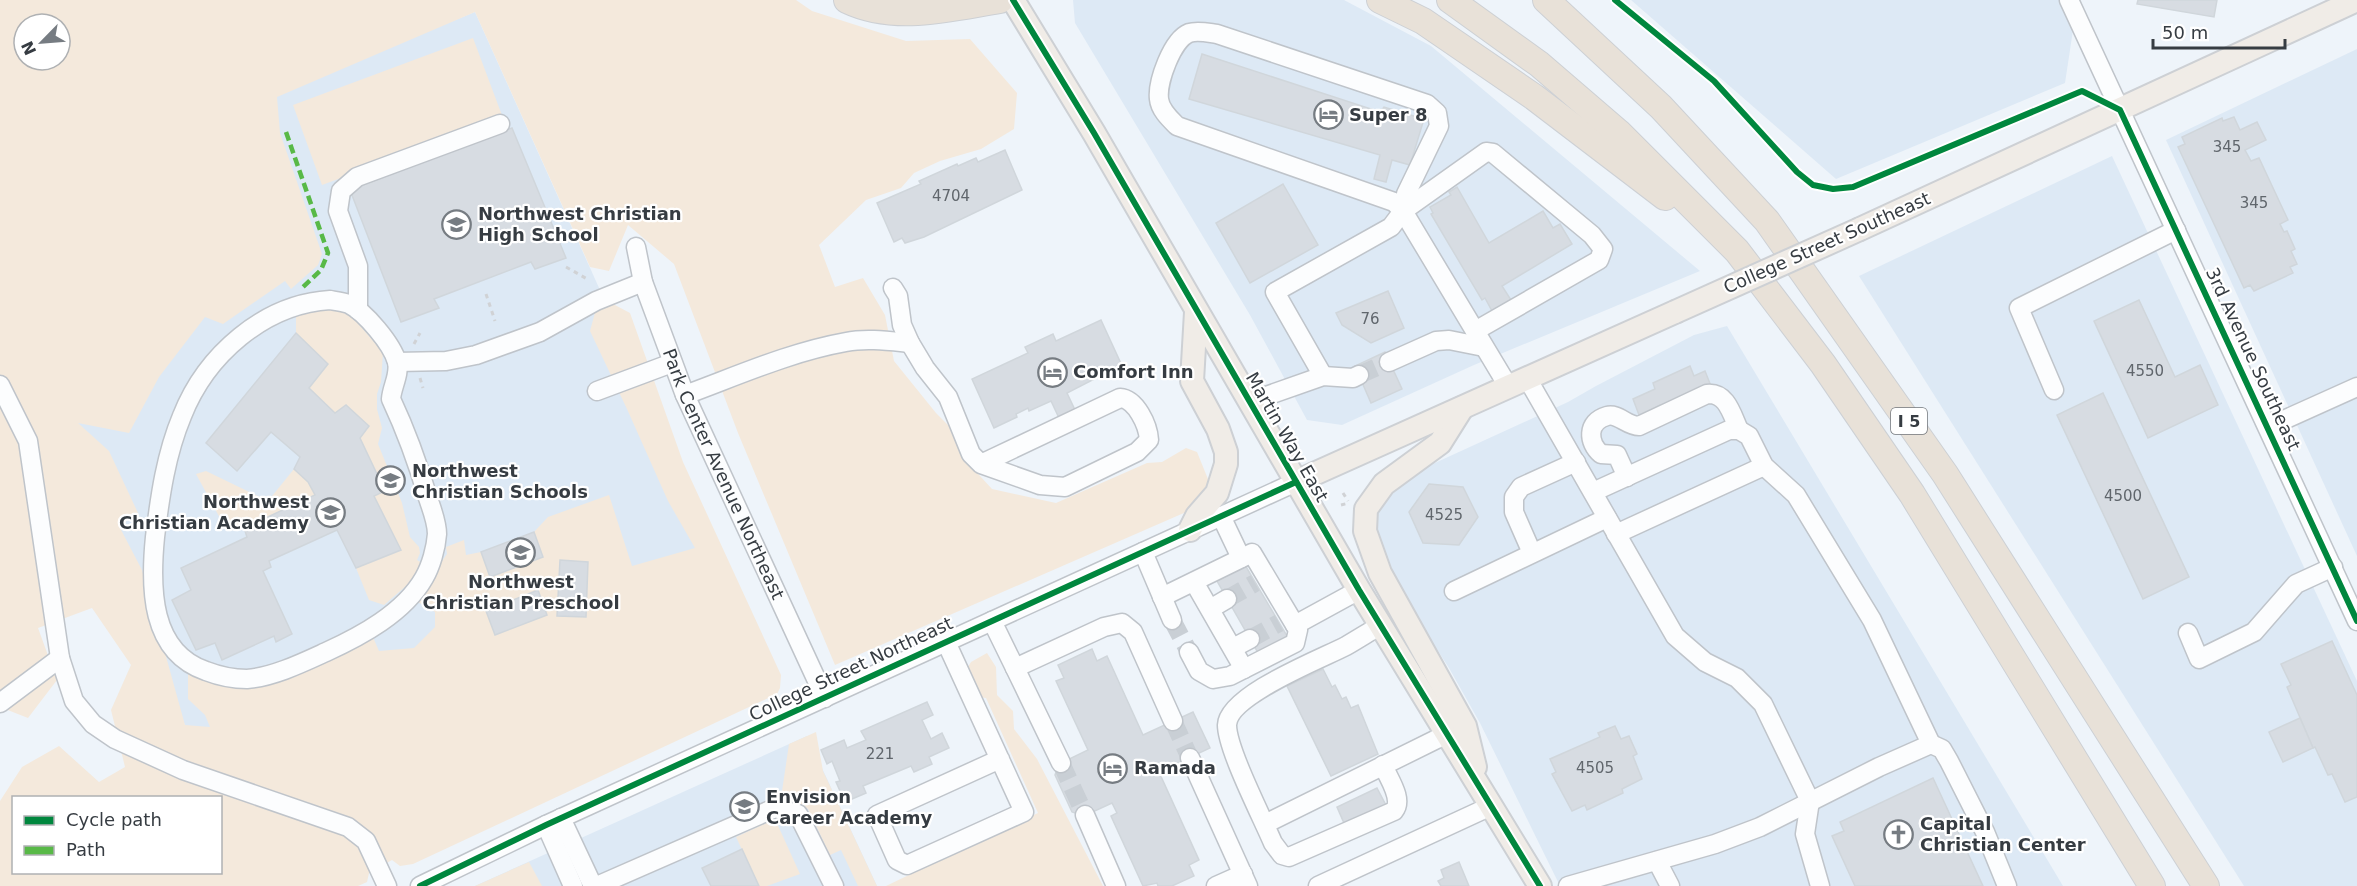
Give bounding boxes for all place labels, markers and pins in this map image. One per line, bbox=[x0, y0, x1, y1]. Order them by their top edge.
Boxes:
hotel icon: Super 8 bbox=[1312, 99, 1344, 131]
place label: Super 8 bbox=[1349, 104, 1428, 125]
place label: Northwest Christian High School bbox=[478, 203, 682, 245]
school or university icon: Northwest Christian High School bbox=[441, 208, 473, 240]
hotel icon: Comfort Inn bbox=[1036, 356, 1068, 388]
place label: Comfort Inn bbox=[1073, 361, 1194, 382]
place label: Northwest Christian Schools bbox=[412, 460, 588, 502]
school or university icon: Northwest Christian Schools bbox=[375, 465, 407, 497]
place label: Northwest Christian Academy bbox=[119, 491, 309, 533]
school or university icon: Northwest Christian Academy bbox=[314, 496, 346, 528]
school or university icon: Northwest Christian Preschool bbox=[505, 537, 537, 569]
place label: Northwest Christian Preschool bbox=[422, 571, 620, 613]
hotel icon: Ramada bbox=[1097, 752, 1129, 784]
place label: Ramada bbox=[1134, 757, 1216, 778]
place label: Envision Career Academy bbox=[766, 786, 932, 828]
school or university icon: Envision Career Academy bbox=[729, 791, 761, 823]
place label: Capital Christian Center bbox=[1920, 813, 2086, 855]
church icon: Capital Christian Center bbox=[1883, 818, 1915, 850]

